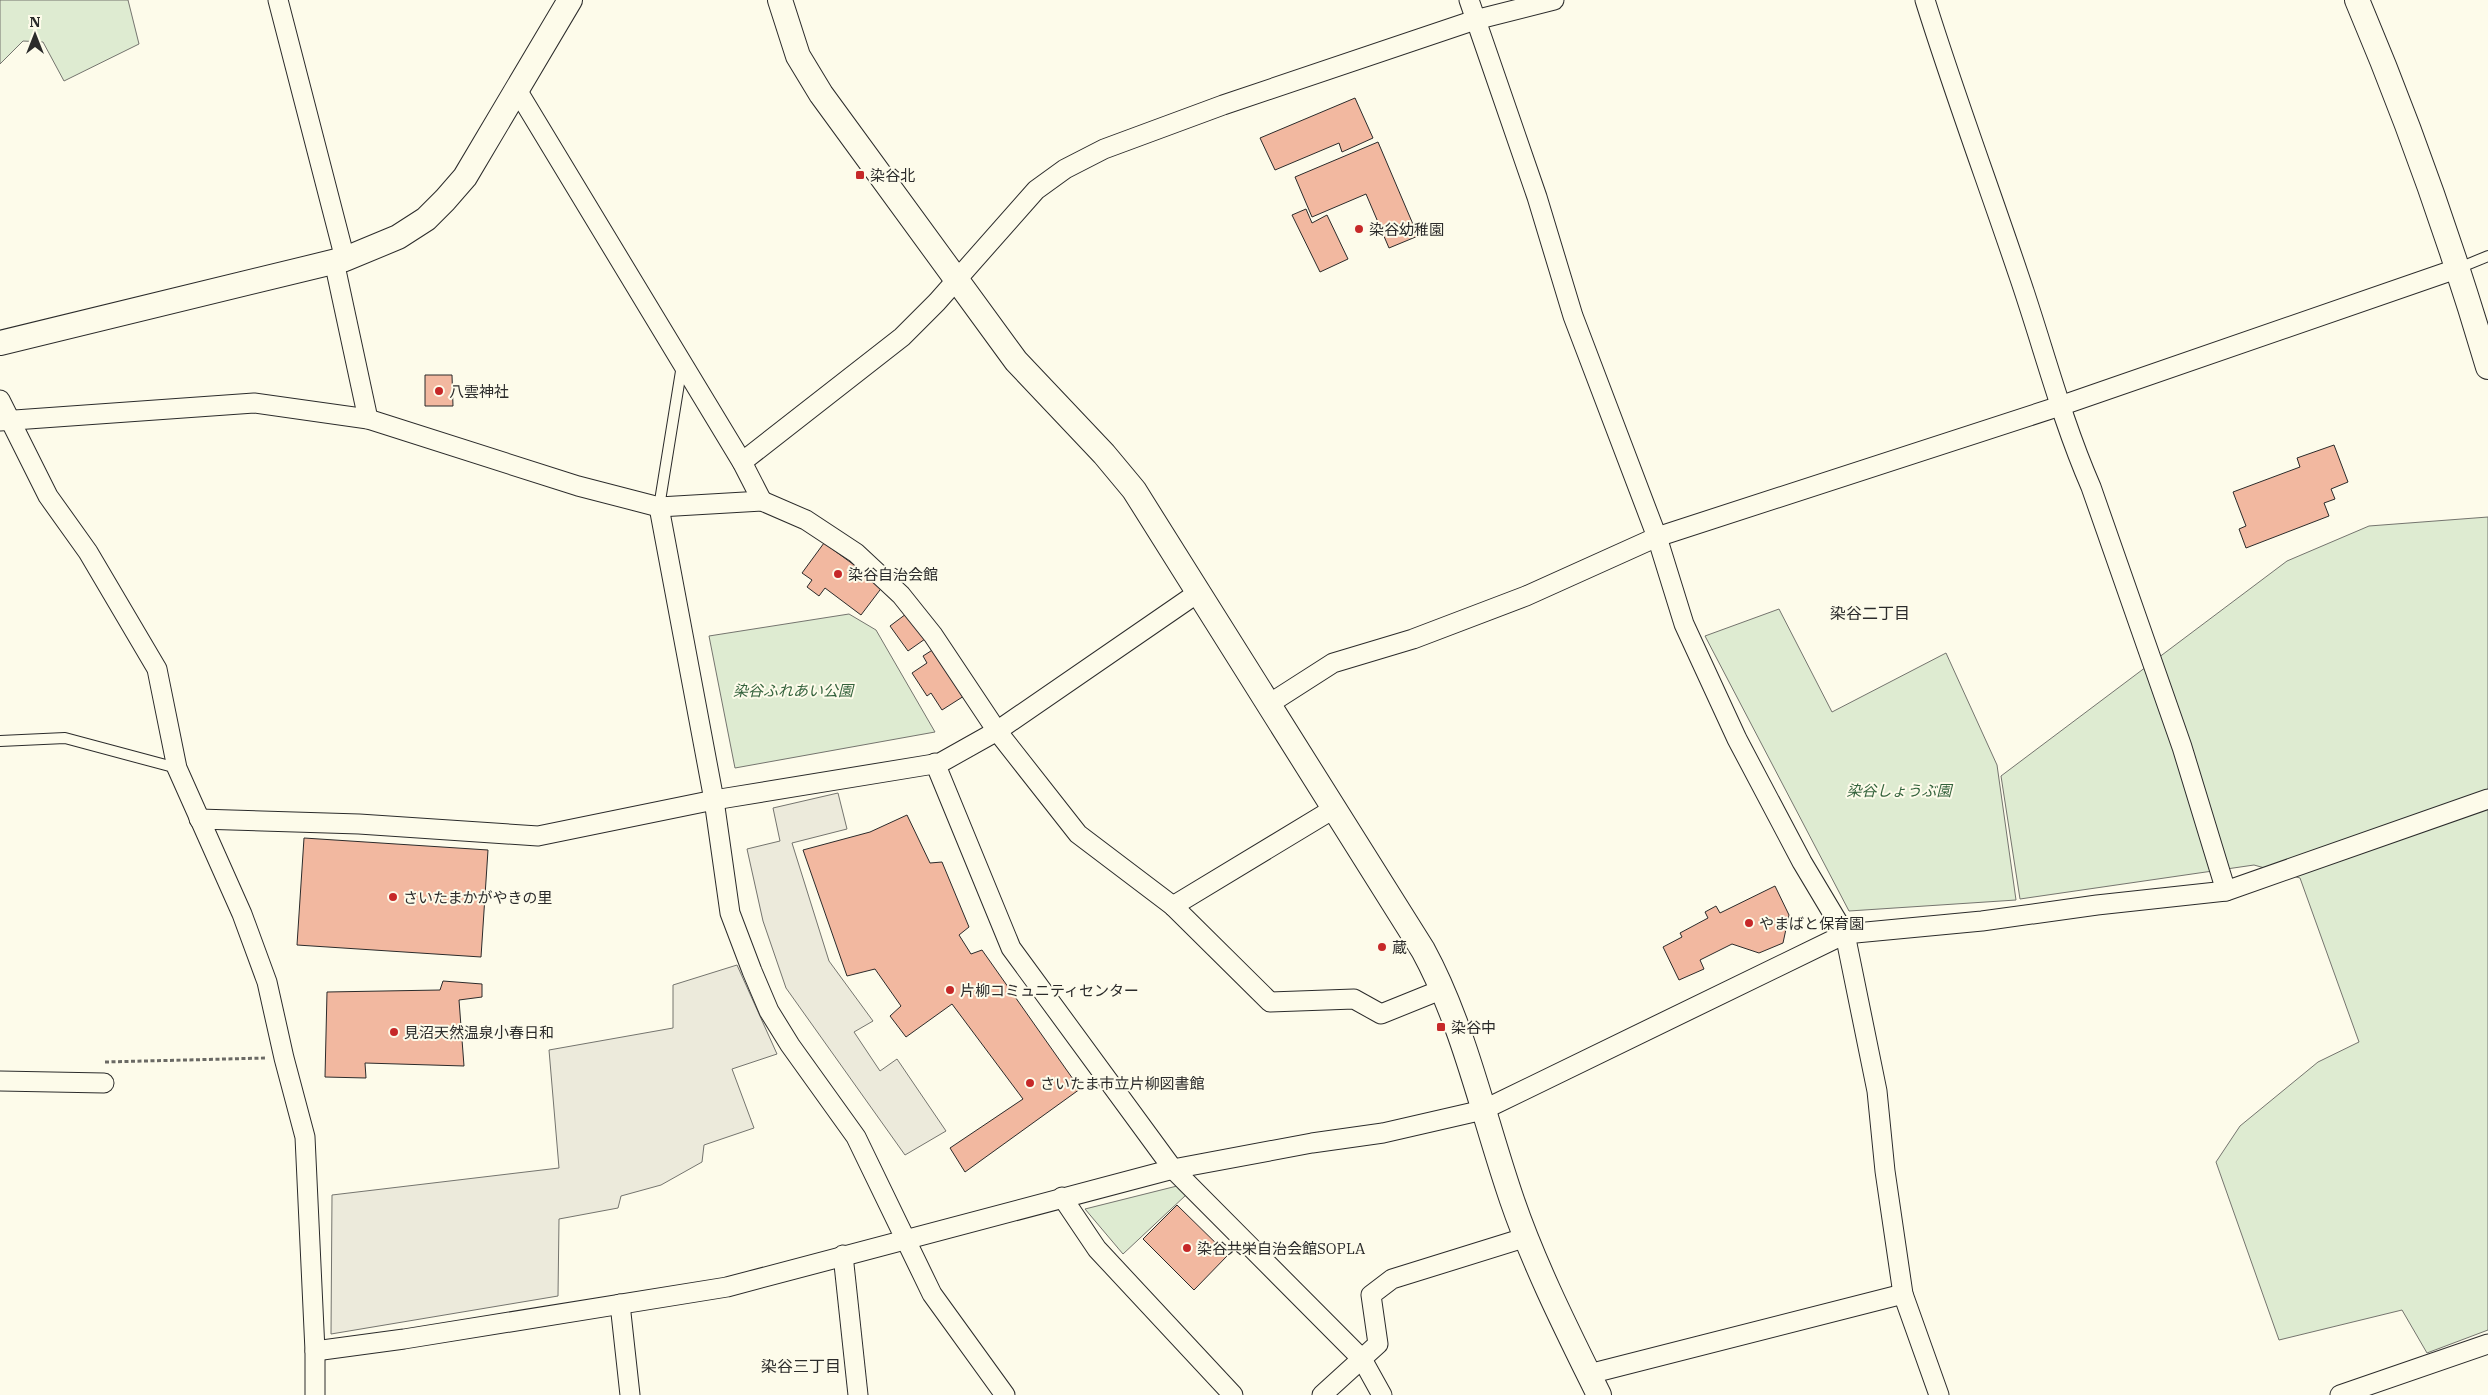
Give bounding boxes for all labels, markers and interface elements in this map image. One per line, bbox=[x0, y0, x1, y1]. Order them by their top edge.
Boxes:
north arrow bbox=[10, 10, 60, 60]
text: N bbox=[29, 13, 41, 31]
place label: 染谷北 bbox=[870, 166, 915, 185]
marker: 染谷北 bbox=[854, 169, 866, 181]
place label: 染谷幼稚園 bbox=[1369, 220, 1444, 239]
marker: 染谷幼稚園 bbox=[1353, 223, 1365, 235]
place label: 八雲神社 bbox=[449, 382, 509, 401]
marker: 八雲神社 bbox=[433, 385, 445, 397]
place label: 染谷自治会館 bbox=[848, 565, 938, 584]
marker: 染谷自治会館 bbox=[832, 568, 844, 580]
district label: 染谷二丁目 bbox=[1830, 603, 1910, 623]
park label: 染谷ふれあい公園 bbox=[733, 681, 855, 700]
park label: 染谷しょうぶ園 bbox=[1846, 781, 1953, 800]
place label: さいたまかがやきの里 bbox=[403, 888, 553, 907]
marker: さいたまかがやきの里 bbox=[387, 891, 399, 903]
place label: やまばと保育園 bbox=[1759, 914, 1864, 933]
marker: やまばと保育園 bbox=[1743, 917, 1755, 929]
place label: 蔵 bbox=[1392, 938, 1407, 957]
marker: 蔵 bbox=[1376, 941, 1388, 953]
place label: 片柳コミュニティセンター bbox=[960, 981, 1139, 1000]
marker: 片柳コミュニティセンター bbox=[944, 984, 956, 996]
place label: 染谷中 bbox=[1451, 1018, 1496, 1037]
marker: 染谷中 bbox=[1435, 1021, 1447, 1033]
place label: 見沼天然温泉小春日和 bbox=[404, 1023, 554, 1042]
marker: 見沼天然温泉小春日和 bbox=[388, 1026, 400, 1038]
place label: さいたま市立片柳図書館 bbox=[1040, 1074, 1205, 1093]
marker: さいたま市立片柳図書館 bbox=[1024, 1077, 1036, 1089]
place label: 染谷共栄自治会館SOPLA bbox=[1197, 1239, 1366, 1258]
marker: 染谷共栄自治会館SOPLA bbox=[1181, 1242, 1193, 1254]
district label: 染谷三丁目 bbox=[761, 1356, 841, 1376]

